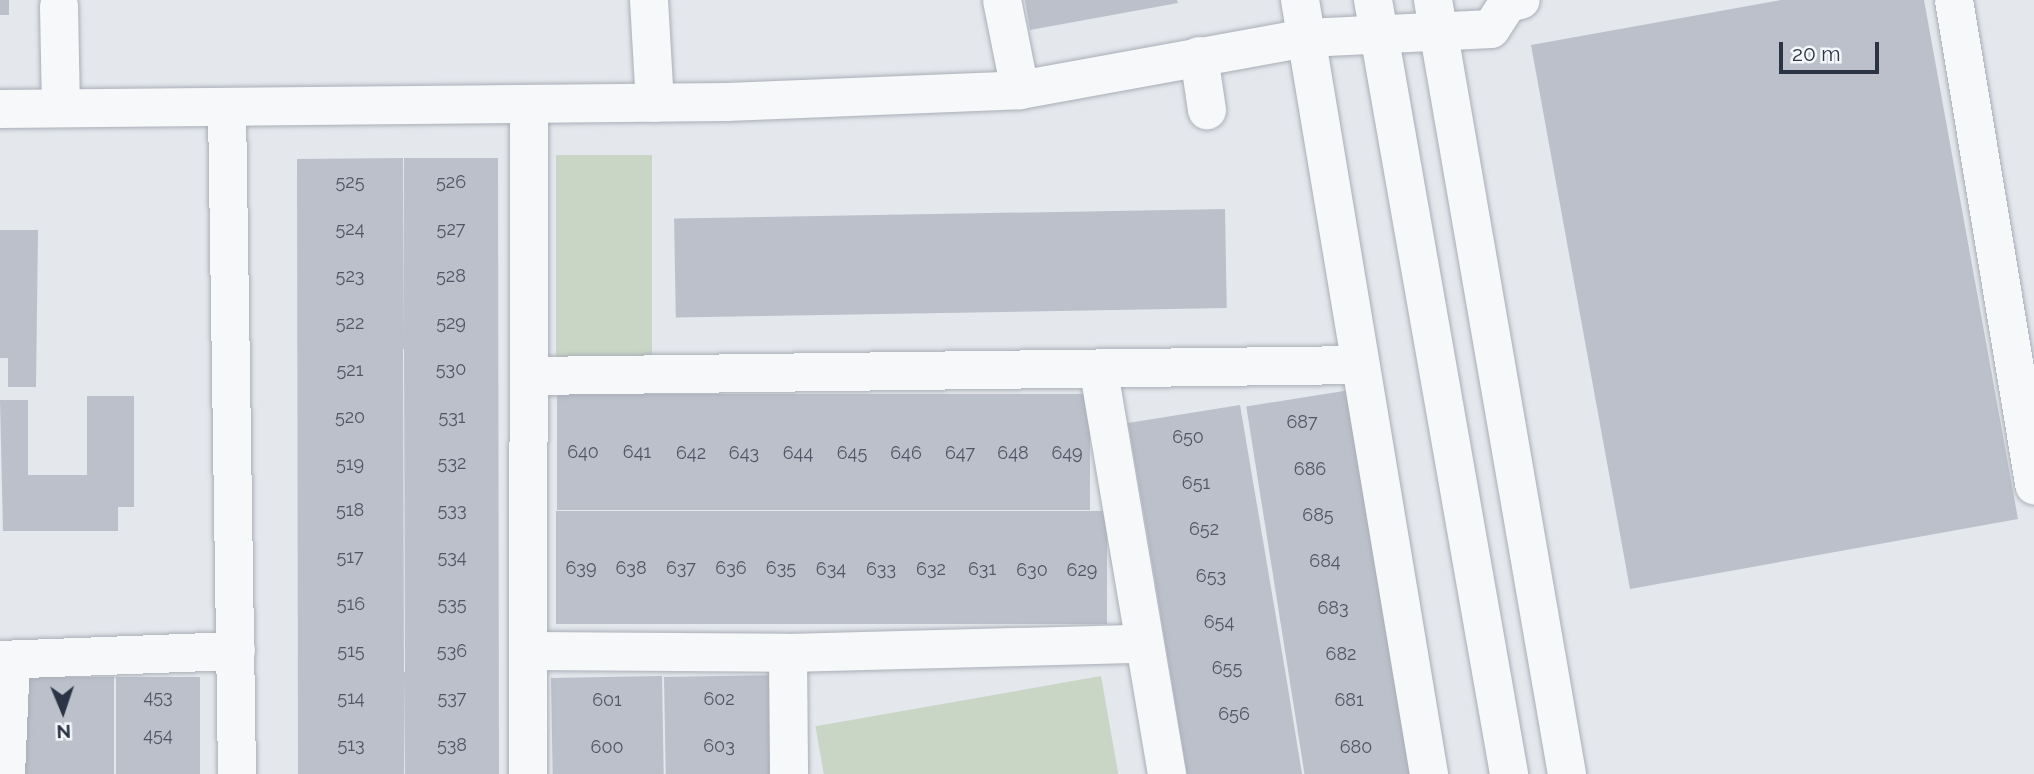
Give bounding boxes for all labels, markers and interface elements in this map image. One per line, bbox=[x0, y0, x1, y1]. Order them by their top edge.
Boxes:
scale bar bbox=[1782, 28, 1882, 72]
text: 20 m bbox=[1792, 41, 1840, 66]
house number: 525 bbox=[336, 171, 364, 193]
house number: 526 bbox=[436, 171, 466, 193]
house number: 524 bbox=[335, 218, 365, 240]
house number: 527 bbox=[437, 218, 465, 240]
house number: 523 bbox=[336, 265, 364, 287]
house number: 528 bbox=[436, 265, 466, 287]
house number: 522 bbox=[336, 312, 364, 334]
house number: 529 bbox=[436, 312, 466, 334]
house number: 530 bbox=[436, 358, 466, 380]
house number: 521 bbox=[337, 359, 363, 381]
house number: 520 bbox=[335, 406, 365, 428]
house number: 531 bbox=[438, 406, 466, 428]
house number: 687 bbox=[1286, 411, 1318, 433]
house number: 650 bbox=[1172, 426, 1204, 448]
house number: 640 bbox=[567, 441, 599, 463]
house number: 641 bbox=[623, 441, 651, 463]
house number: 642 bbox=[676, 442, 706, 464]
house number: 643 bbox=[729, 442, 759, 464]
house number: 644 bbox=[783, 442, 813, 464]
house number: 645 bbox=[837, 442, 867, 464]
house number: 646 bbox=[890, 442, 922, 464]
house number: 647 bbox=[945, 442, 975, 464]
house number: 648 bbox=[997, 442, 1029, 464]
house number: 649 bbox=[1051, 442, 1083, 464]
house number: 532 bbox=[438, 452, 466, 474]
house number: 519 bbox=[336, 453, 364, 475]
house number: 686 bbox=[1294, 458, 1326, 480]
house number: 651 bbox=[1182, 472, 1210, 494]
house number: 518 bbox=[336, 499, 364, 521]
house number: 533 bbox=[437, 499, 467, 521]
house number: 685 bbox=[1302, 504, 1334, 526]
house number: 652 bbox=[1189, 518, 1219, 540]
house number: 517 bbox=[336, 546, 364, 568]
house number: 534 bbox=[437, 546, 467, 568]
house number: 684 bbox=[1309, 550, 1341, 572]
house number: 639 bbox=[565, 557, 597, 579]
house number: 638 bbox=[615, 557, 647, 579]
house number: 637 bbox=[666, 557, 696, 579]
house number: 636 bbox=[715, 557, 747, 579]
house number: 635 bbox=[766, 557, 796, 579]
house number: 634 bbox=[816, 558, 846, 580]
house number: 633 bbox=[866, 558, 896, 580]
house number: 632 bbox=[916, 558, 946, 580]
house number: 631 bbox=[968, 558, 996, 580]
house number: 630 bbox=[1016, 559, 1048, 581]
house number: 629 bbox=[1067, 559, 1097, 581]
house number: 653 bbox=[1196, 565, 1226, 587]
house number: 516 bbox=[337, 593, 365, 615]
house number: 535 bbox=[437, 593, 467, 615]
house number: 683 bbox=[1317, 597, 1349, 619]
house number: 654 bbox=[1204, 611, 1234, 633]
house number: 515 bbox=[337, 640, 365, 662]
house number: 536 bbox=[437, 640, 467, 662]
house number: 682 bbox=[1326, 643, 1356, 665]
house number: 655 bbox=[1212, 657, 1242, 679]
north arrow bbox=[28, 676, 98, 746]
house number: 453 bbox=[143, 686, 173, 708]
house number: 514 bbox=[337, 687, 365, 709]
house number: 537 bbox=[438, 687, 466, 709]
house number: 602 bbox=[703, 688, 735, 710]
house number: 601 bbox=[592, 689, 622, 711]
house number: 681 bbox=[1334, 689, 1364, 711]
house number: 656 bbox=[1218, 703, 1250, 725]
text: N bbox=[56, 721, 71, 743]
house number: 454 bbox=[143, 724, 173, 746]
house number: 513 bbox=[337, 734, 365, 756]
house number: 538 bbox=[437, 734, 467, 756]
house number: 603 bbox=[703, 735, 735, 757]
house number: 600 bbox=[591, 736, 623, 758]
house number: 680 bbox=[1340, 736, 1372, 758]

